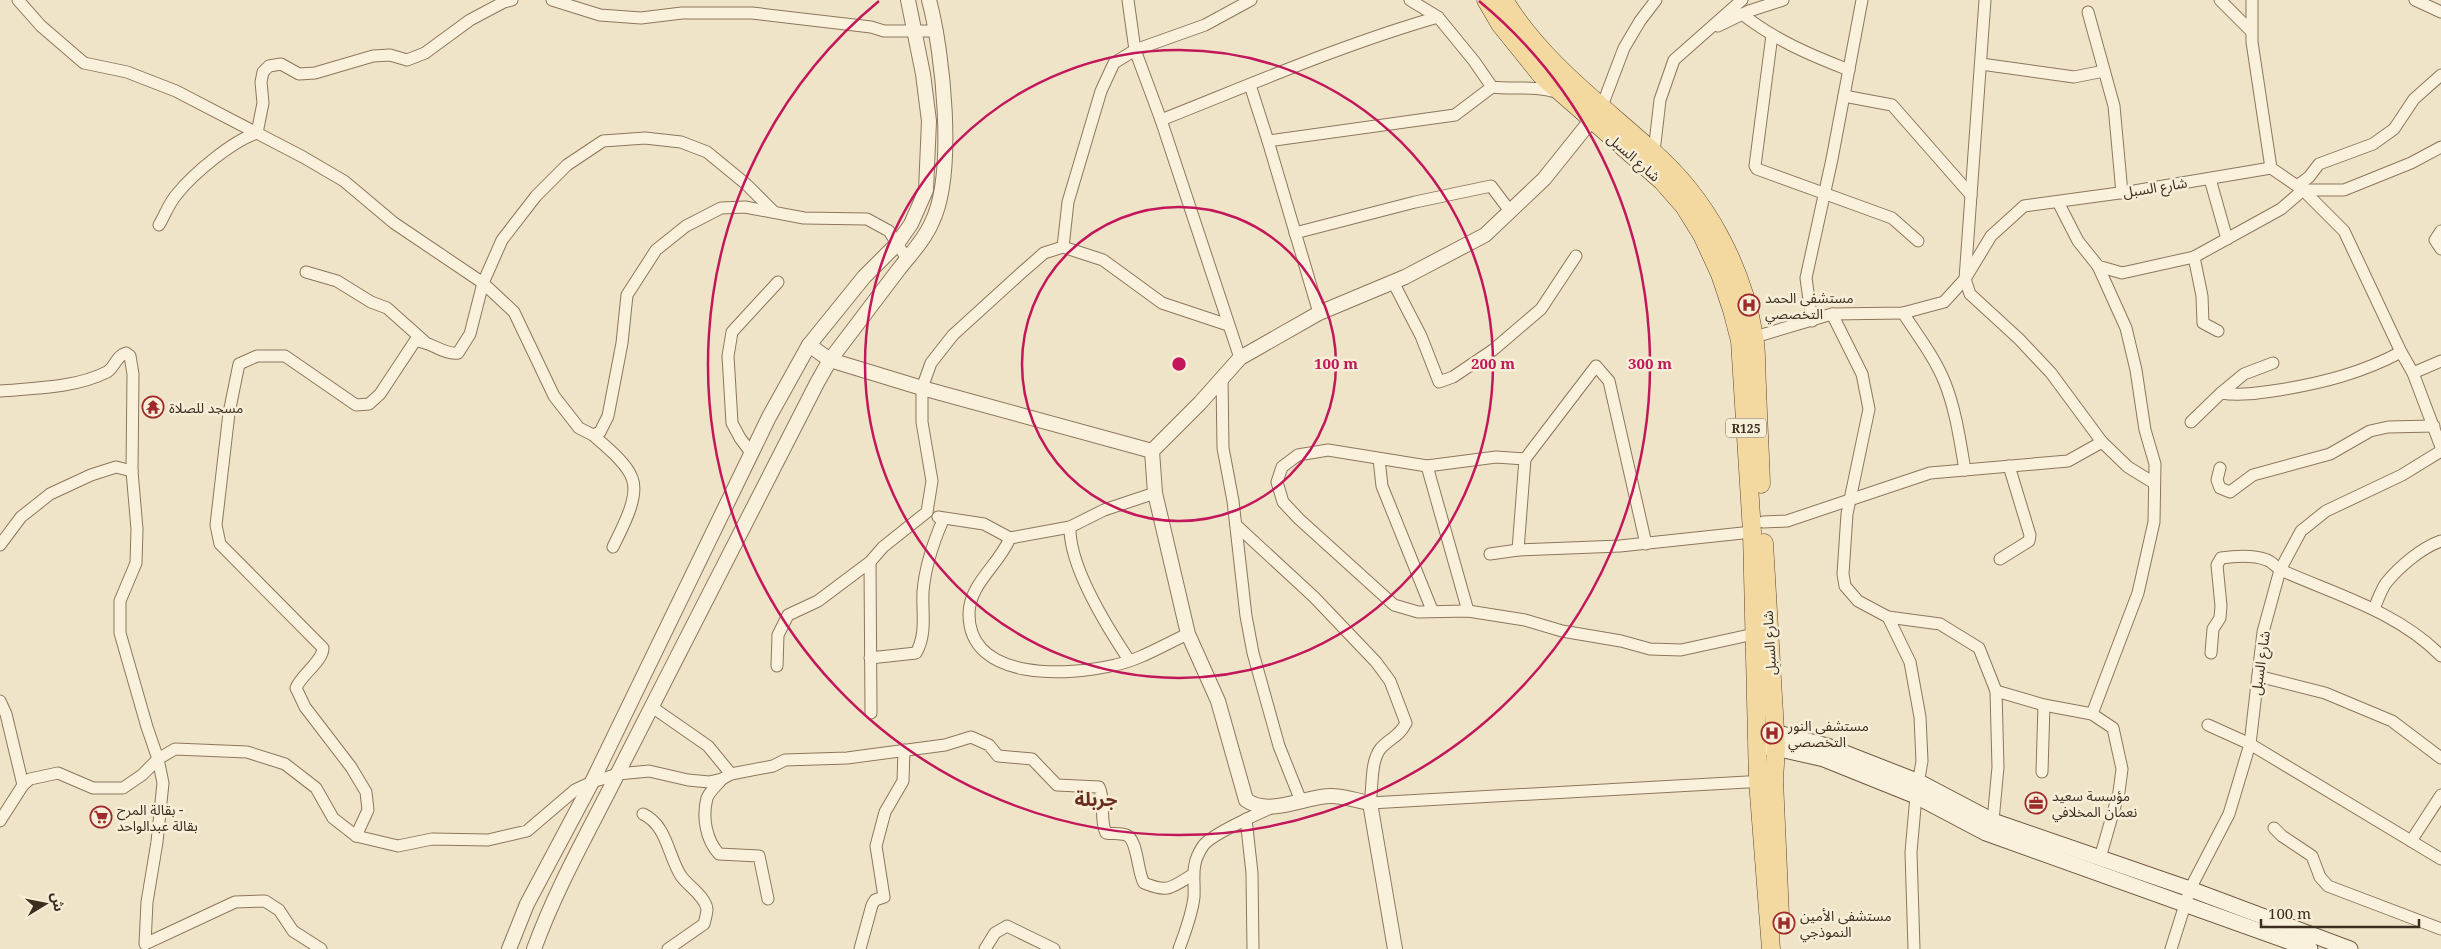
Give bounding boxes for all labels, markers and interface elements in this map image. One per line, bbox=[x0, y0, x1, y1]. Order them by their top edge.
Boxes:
street label: شارع السبل bbox=[1602, 129, 1665, 187]
street label: شارع السبل bbox=[2121, 173, 2189, 203]
place label: مستشفى الحمد التخصصي bbox=[1765, 288, 1854, 325]
hospital icon: مستشفى الحمد التخصصي bbox=[1737, 293, 1761, 317]
text: 100 m bbox=[1314, 353, 1358, 373]
text: 200 m bbox=[1471, 353, 1515, 373]
text: 300 m bbox=[1628, 353, 1672, 373]
centre of rings bbox=[1170, 355, 1188, 373]
temple icon: مسجد للصلاة bbox=[141, 395, 165, 419]
place label: مسجد للصلاة bbox=[169, 398, 243, 417]
road number: R125 bbox=[1726, 418, 1766, 438]
street label: شارع السبل bbox=[1758, 610, 1782, 676]
street label: شارع السبل bbox=[2246, 630, 2276, 697]
place label: مستشفى النور التخصصي bbox=[1787, 716, 1869, 753]
hospital icon: مستشفى النور التخصصي bbox=[1760, 721, 1784, 745]
district label: جربلة bbox=[1074, 786, 1118, 812]
place label: مؤسسة سعيد نعمان المخلافي bbox=[2052, 786, 2138, 823]
office icon: مؤسسة سعيد نعمان المخلافي bbox=[2024, 791, 2048, 815]
place label: بقالة المرح - بقالة عبدالواحد bbox=[117, 800, 198, 835]
supermarket icon: بقالة المرح - بقالة عبدالواحد bbox=[89, 805, 113, 829]
north arrow bbox=[20, 879, 70, 929]
text: ش bbox=[47, 891, 69, 913]
scale bar bbox=[2261, 896, 2418, 928]
text: 100 m bbox=[2268, 903, 2311, 923]
place label: مستشفى الأمين النموذجي bbox=[1800, 906, 1892, 943]
hospital icon: مستشفى الأمين النموذجي bbox=[1772, 911, 1796, 935]

